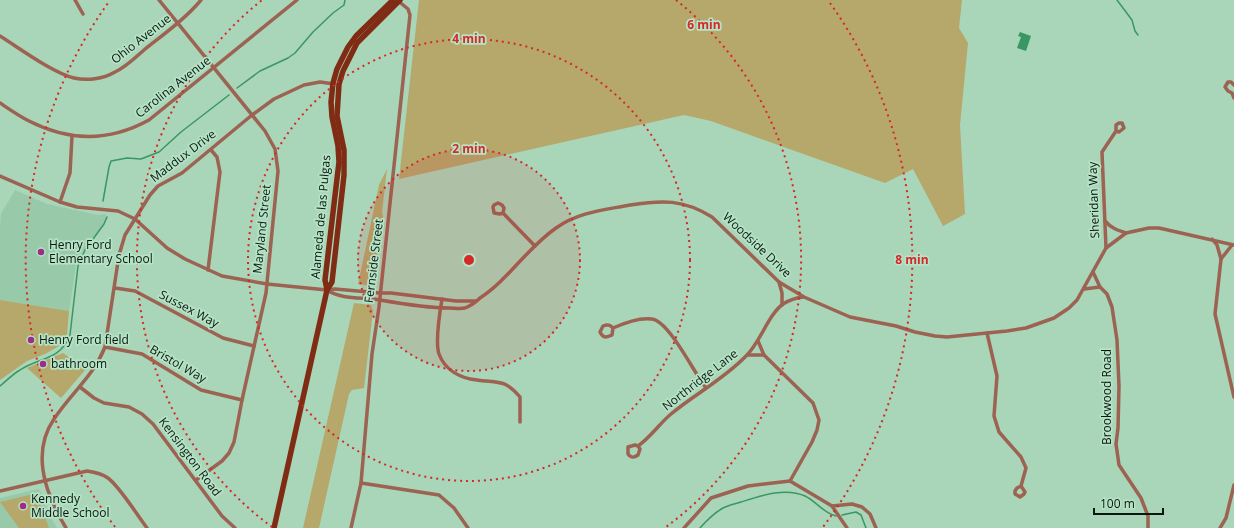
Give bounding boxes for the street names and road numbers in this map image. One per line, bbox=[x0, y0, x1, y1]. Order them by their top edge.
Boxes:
street label: Ohio Avenue bbox=[107, 10, 174, 67]
street label: Carolina Avenue bbox=[131, 52, 214, 121]
street label: Maddux Drive bbox=[146, 125, 219, 186]
street label: Alameda de las Pulgas bbox=[307, 154, 334, 280]
street label: Sheridan Way bbox=[1084, 160, 1103, 239]
street label: Maryland Street bbox=[248, 184, 275, 274]
street label: Woodside Drive bbox=[719, 208, 796, 281]
street label: Fernside Street bbox=[360, 218, 387, 304]
street label: Sussex Way bbox=[156, 286, 223, 332]
street label: Bristol Way bbox=[147, 341, 211, 387]
street label: Northridge Lane bbox=[658, 345, 741, 414]
street label: Brookwood Road bbox=[1098, 349, 1115, 445]
street label: Kensington Road bbox=[155, 414, 226, 500]

